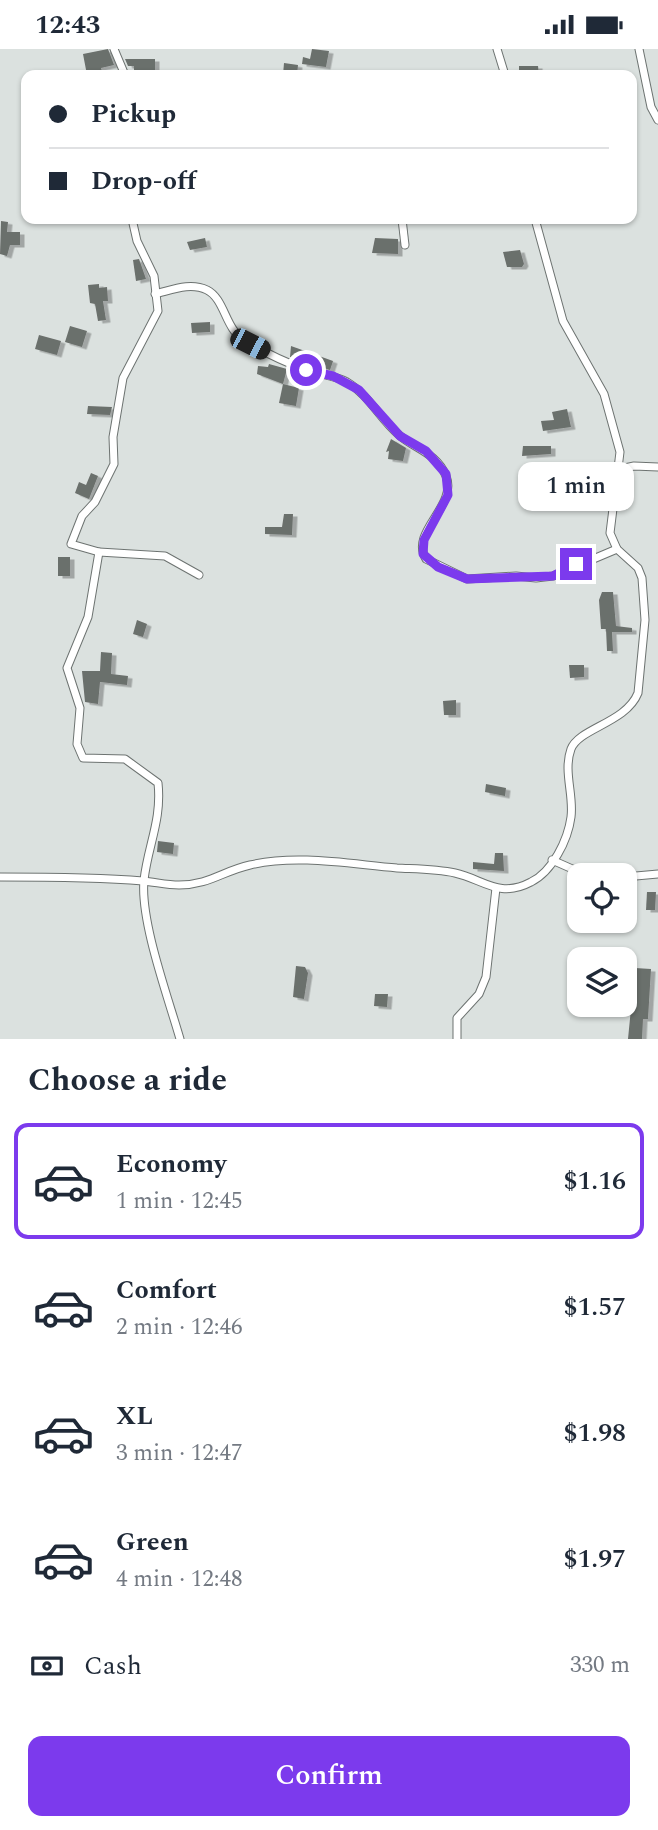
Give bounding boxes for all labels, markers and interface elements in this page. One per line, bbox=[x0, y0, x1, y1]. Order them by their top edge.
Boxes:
text: 12:43 bbox=[35, 5, 100, 45]
text: Pickup bbox=[91, 94, 176, 134]
text: Drop-off bbox=[91, 161, 196, 201]
car bbox=[227, 325, 274, 363]
route start bbox=[290, 354, 322, 386]
callout: 1 min bbox=[518, 463, 634, 511]
text: 1 min bbox=[546, 469, 606, 504]
route end bbox=[560, 548, 592, 580]
map controls bbox=[567, 863, 637, 1017]
button: locate bbox=[567, 863, 637, 933]
button: layers bbox=[567, 947, 637, 1017]
text: Choose a ride bbox=[28, 1056, 227, 1105]
text: Economy bbox=[116, 1144, 226, 1184]
icon: car bbox=[32, 1150, 95, 1213]
text: $1.16 bbox=[563, 1161, 626, 1201]
text: 1 min · 12:45 bbox=[116, 1184, 243, 1219]
text: Comfort bbox=[116, 1270, 217, 1310]
icon: car bbox=[32, 1276, 95, 1339]
text: $1.57 bbox=[563, 1287, 626, 1327]
text: 2 min · 12:46 bbox=[116, 1310, 243, 1345]
text: XL bbox=[116, 1396, 153, 1436]
icon: car bbox=[32, 1402, 95, 1465]
text: $1.98 bbox=[563, 1413, 626, 1453]
text: 3 min · 12:47 bbox=[116, 1436, 243, 1471]
text: Green bbox=[116, 1522, 189, 1562]
icon: car bbox=[32, 1528, 95, 1591]
text: $1.97 bbox=[563, 1539, 626, 1579]
text: 4 min · 12:48 bbox=[116, 1562, 243, 1597]
text: Cash bbox=[84, 1646, 142, 1686]
icon: cash bbox=[28, 1647, 66, 1685]
text: 330 m bbox=[570, 1648, 630, 1683]
button: Confirm bbox=[28, 1736, 630, 1816]

